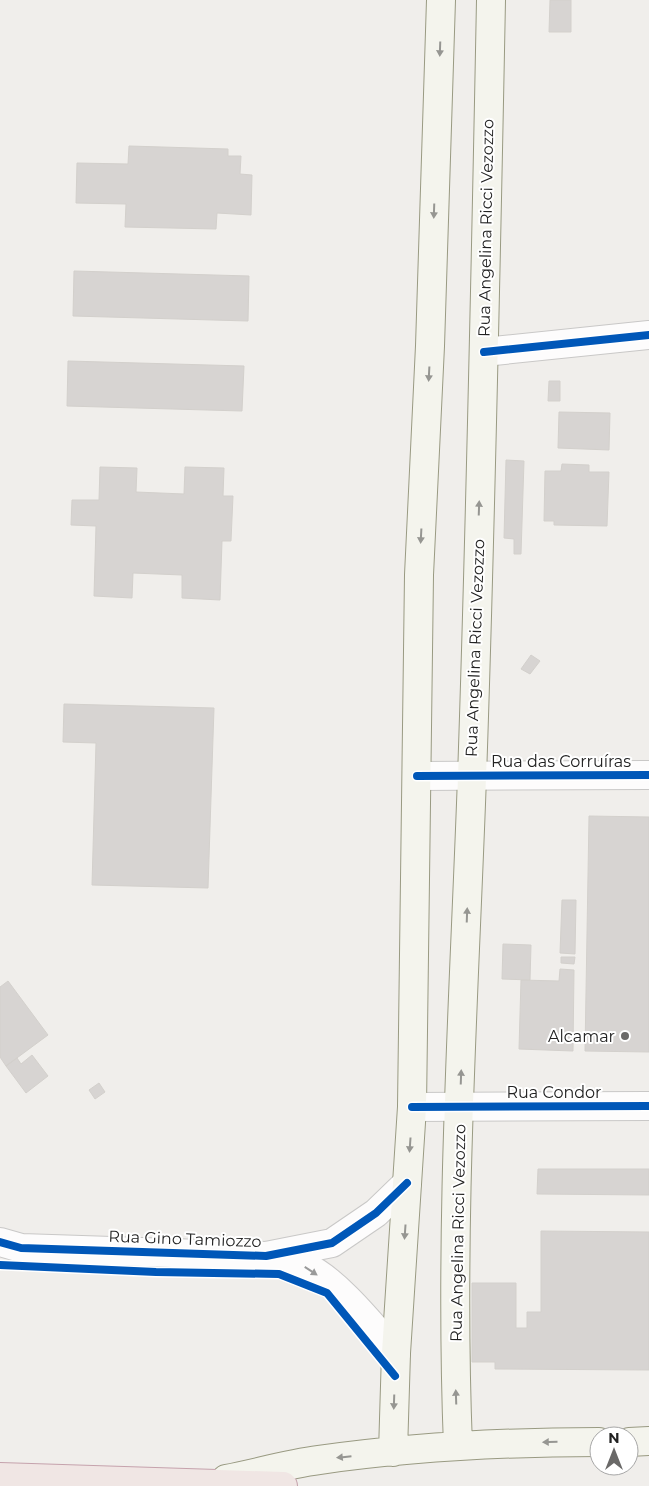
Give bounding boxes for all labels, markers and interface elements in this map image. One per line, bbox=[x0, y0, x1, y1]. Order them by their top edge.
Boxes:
one-way arrow bbox=[435, 41, 443, 57]
street label: Rua Angelina Ricci Vezozzo bbox=[475, 119, 497, 337]
one-way arrow bbox=[430, 203, 438, 219]
one-way arrow bbox=[424, 366, 432, 382]
one-way arrow bbox=[476, 499, 484, 515]
one-way arrow bbox=[416, 528, 424, 544]
street label: Rua Angelina Ricci Vezozzo bbox=[462, 539, 488, 757]
street label: Rua das Corruíras bbox=[491, 752, 631, 771]
one-way arrow bbox=[463, 907, 471, 923]
place label: Alcamar bbox=[548, 1027, 615, 1046]
marker: Alcamar bbox=[619, 1030, 631, 1042]
one-way arrow bbox=[457, 1069, 465, 1085]
street label: Rua Condor bbox=[506, 1083, 602, 1102]
street label: Rua Angelina Ricci Vezozzo bbox=[447, 1124, 469, 1342]
one-way arrow bbox=[405, 1137, 413, 1153]
one-way arrow bbox=[401, 1224, 409, 1240]
street label: Rua Gino Tamiozzo bbox=[108, 1227, 262, 1251]
one-way arrow bbox=[305, 1266, 318, 1276]
one-way arrow bbox=[452, 1389, 460, 1405]
one-way arrow bbox=[390, 1394, 398, 1410]
north arrow bbox=[589, 1426, 639, 1476]
text: N bbox=[608, 1429, 620, 1447]
one-way arrow bbox=[542, 1438, 558, 1446]
one-way arrow bbox=[336, 1453, 352, 1461]

